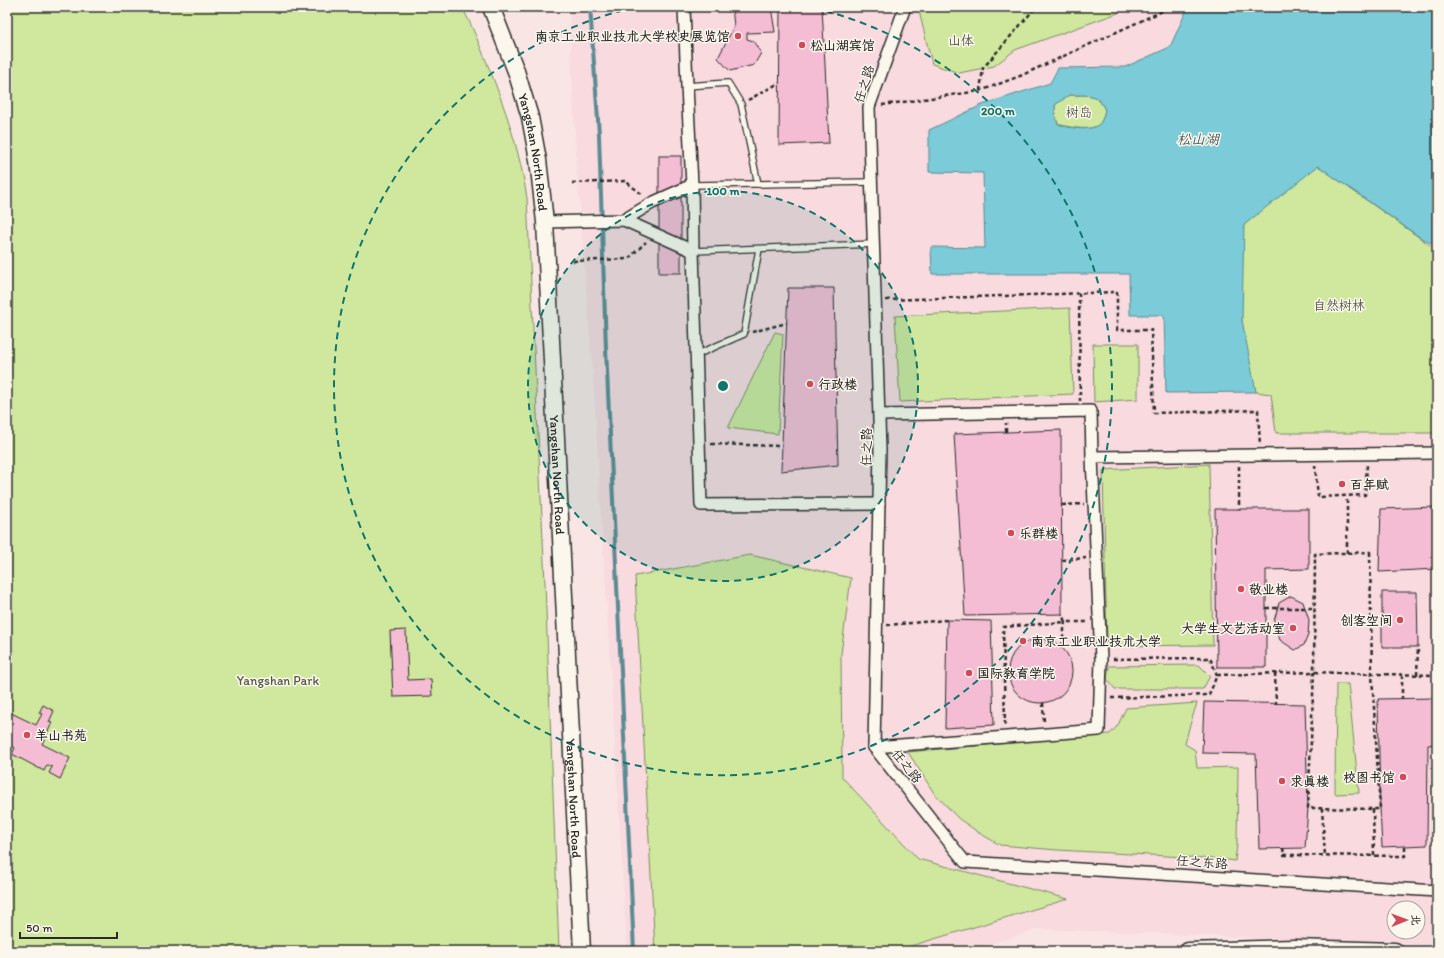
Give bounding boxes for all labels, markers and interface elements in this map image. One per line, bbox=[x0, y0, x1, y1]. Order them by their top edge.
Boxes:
place label: 南京工业职业技术大学校史展览馆 bbox=[535, 29, 730, 44]
marker: 南京工业职业技术大学校史展览馆 bbox=[733, 31, 743, 41]
park label: 山体 bbox=[948, 33, 974, 48]
place label: 松山湖宾馆 bbox=[810, 38, 875, 53]
marker: 松山湖宾馆 bbox=[797, 40, 807, 50]
street label: 任之路 bbox=[851, 63, 877, 105]
street label: Yangshan North Road bbox=[516, 91, 551, 212]
text: 200 m bbox=[981, 104, 1016, 118]
park label: 树岛 bbox=[1066, 105, 1092, 120]
water label: 松山湖 bbox=[1177, 131, 1221, 148]
text: 100 m bbox=[706, 184, 740, 198]
park label: 自然树林 bbox=[1313, 298, 1365, 313]
place label: 行政楼 bbox=[818, 377, 857, 392]
centre of rings bbox=[716, 379, 730, 393]
marker: 行政楼 bbox=[805, 379, 815, 389]
street label: Yangshan North Road bbox=[547, 415, 568, 535]
street label: 任之路 bbox=[859, 427, 874, 467]
place label: 百年赋 bbox=[1350, 477, 1389, 492]
marker: 百年赋 bbox=[1337, 479, 1347, 489]
place label: 乐群楼 bbox=[1019, 526, 1058, 541]
marker: 乐群楼 bbox=[1006, 528, 1016, 538]
place label: 敬业楼 bbox=[1249, 582, 1288, 597]
marker: 敬业楼 bbox=[1236, 584, 1246, 594]
place label: 创客空间 bbox=[1340, 613, 1392, 628]
marker: 创客空间 bbox=[1395, 615, 1405, 625]
place label: 大学生文艺活动室 bbox=[1181, 621, 1285, 636]
marker: 大学生文艺活动室 bbox=[1288, 623, 1298, 633]
place label: 南京工业职业技术大学 bbox=[1031, 634, 1161, 649]
marker: 南京工业职业技术大学 bbox=[1018, 636, 1028, 646]
place label: 国际教育学院 bbox=[977, 666, 1055, 681]
marker: 国际教育学院 bbox=[964, 668, 974, 678]
park label: Yangshan Park bbox=[237, 673, 319, 688]
place label: 羊山书苑 bbox=[35, 728, 87, 743]
marker: 羊山书苑 bbox=[22, 730, 32, 740]
street label: Yangshan North Road bbox=[564, 738, 585, 858]
street label: 任之路 bbox=[889, 746, 925, 786]
place label: 校图书馆 bbox=[1343, 770, 1395, 785]
marker: 校图书馆 bbox=[1398, 772, 1408, 782]
place label: 求真楼 bbox=[1290, 774, 1329, 789]
marker: 求真楼 bbox=[1277, 776, 1287, 786]
street label: 任之东路 bbox=[1176, 853, 1228, 871]
north arrow bbox=[1386, 900, 1426, 940]
scale bar bbox=[20, 914, 117, 940]
text: 北 bbox=[1409, 914, 1422, 925]
text: 50 m bbox=[26, 921, 52, 935]

